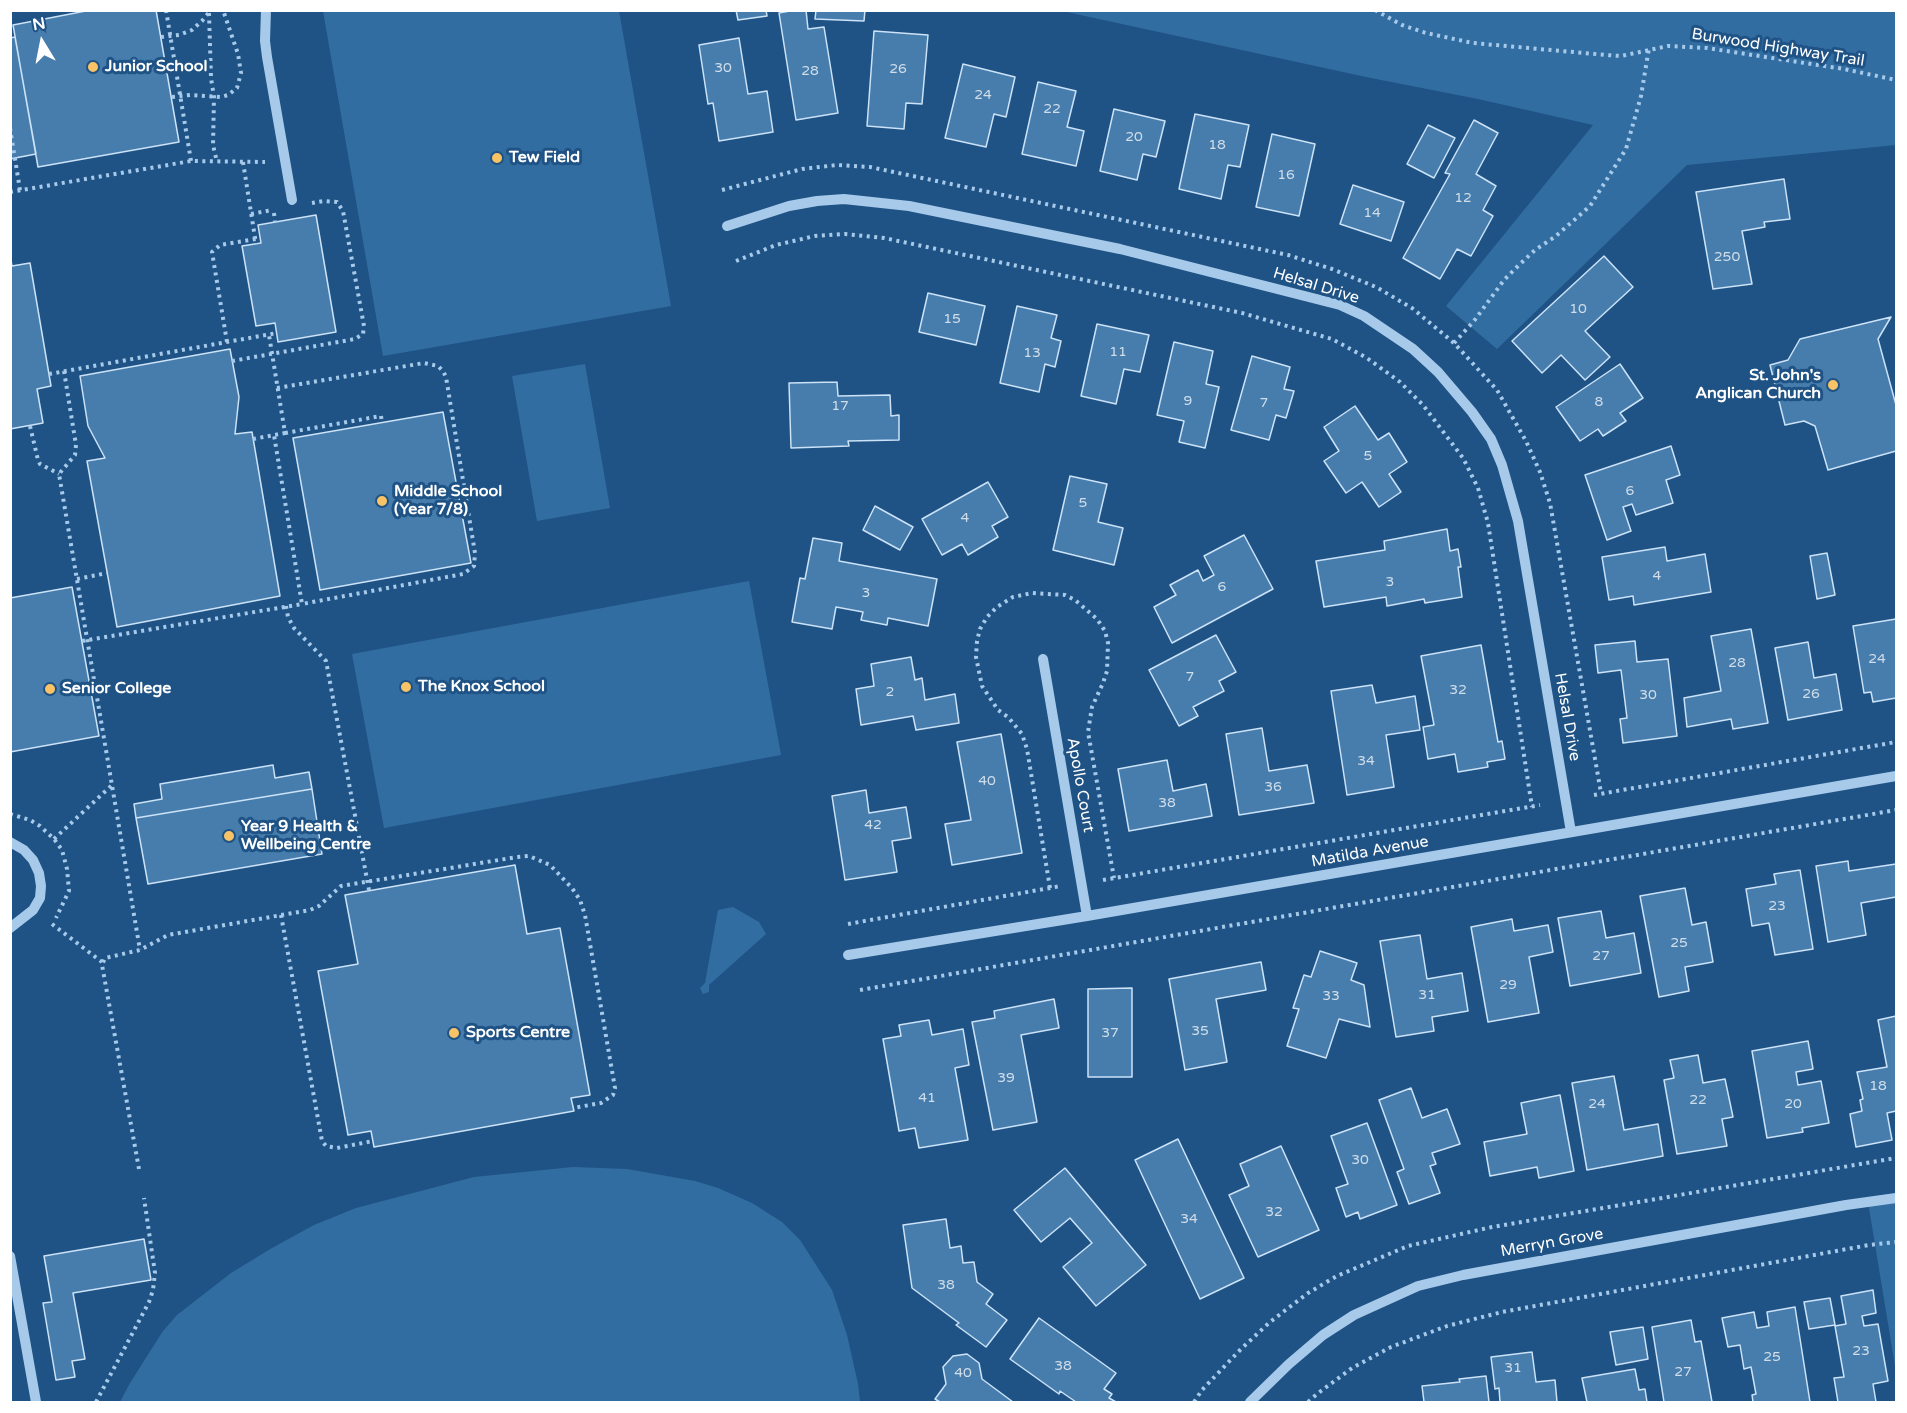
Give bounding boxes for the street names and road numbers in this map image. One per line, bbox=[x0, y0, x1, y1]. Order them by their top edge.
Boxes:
street label: Burwood Highway Trail bbox=[1690, 25, 1866, 71]
street label: Helsal Drive bbox=[1271, 264, 1361, 308]
street label: Helsal Drive bbox=[1550, 671, 1584, 763]
street label: Apollo Court bbox=[1062, 736, 1098, 834]
street label: Matilda Avenue bbox=[1310, 832, 1430, 872]
street label: Merryn Grove bbox=[1499, 1225, 1605, 1261]

